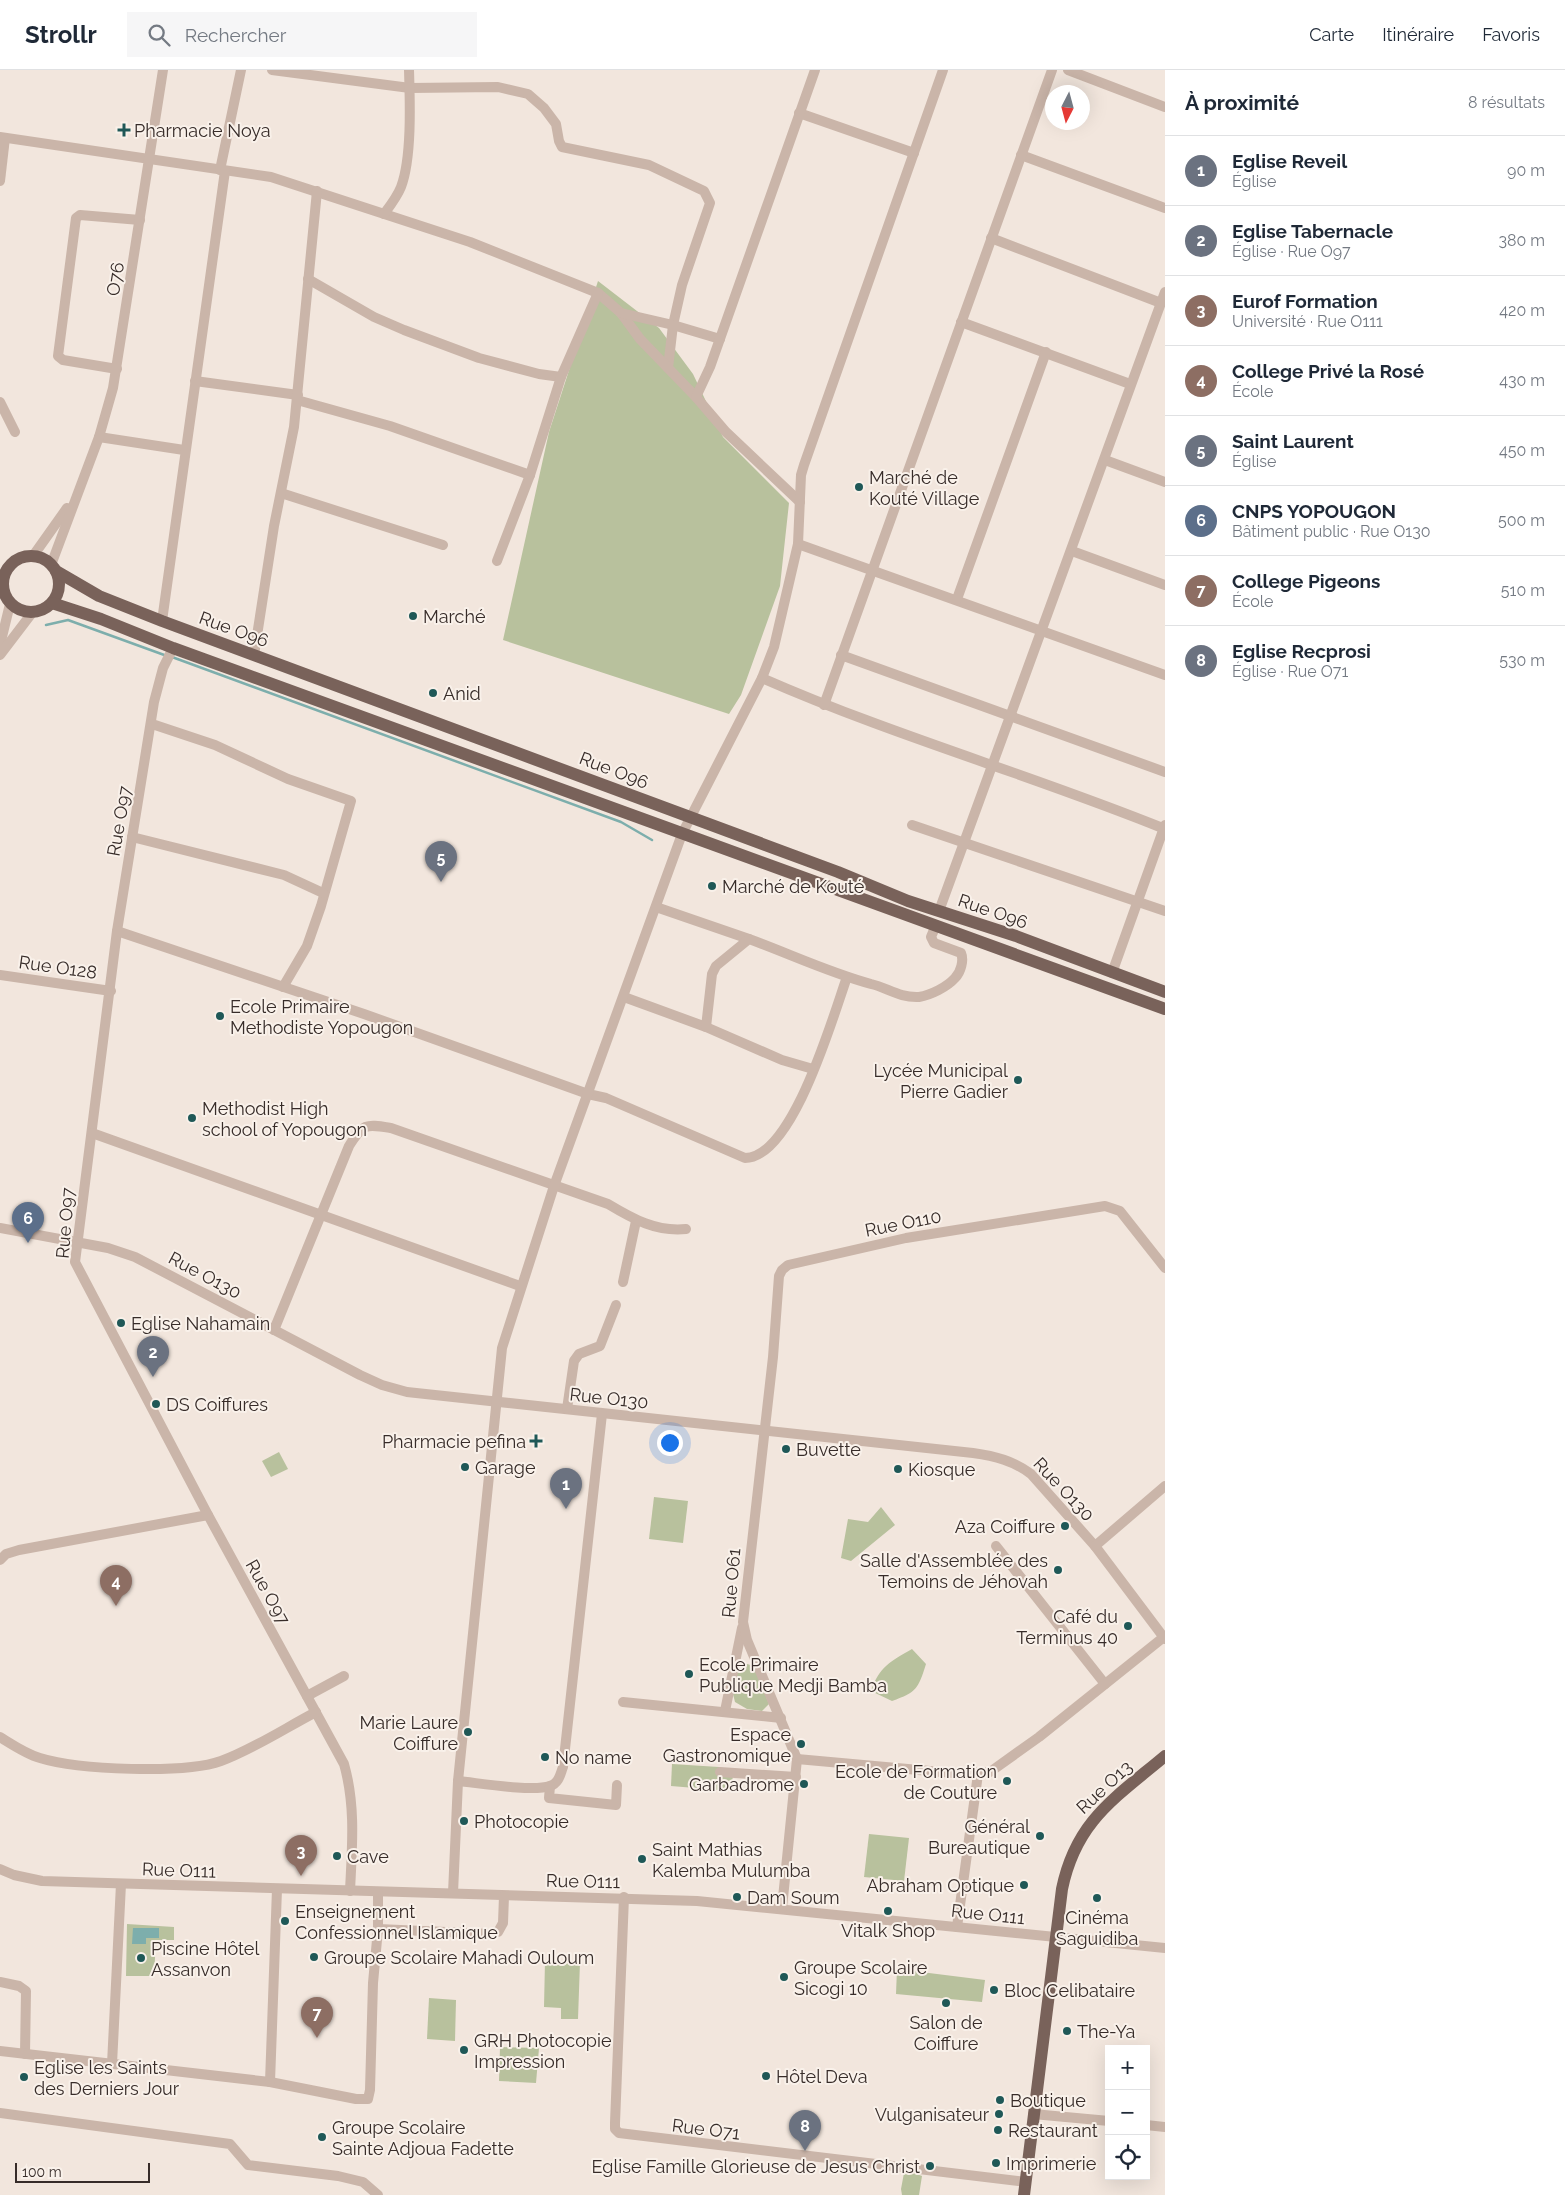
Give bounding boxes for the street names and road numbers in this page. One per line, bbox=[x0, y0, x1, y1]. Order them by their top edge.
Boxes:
street label: O76 bbox=[102, 260, 128, 297]
street label: Rue O96 bbox=[196, 607, 272, 651]
street label: Rue O96 bbox=[576, 747, 652, 793]
street label: Rue O97 bbox=[102, 784, 136, 858]
street label: Rue O96 bbox=[955, 889, 1031, 933]
street label: Rue O128 bbox=[18, 951, 98, 983]
street label: Rue O97 bbox=[51, 1186, 79, 1259]
street label: Rue O110 bbox=[863, 1205, 943, 1241]
street label: Rue O130 bbox=[165, 1247, 245, 1303]
street label: Rue O130 bbox=[568, 1383, 650, 1413]
street label: Rue O130 bbox=[1029, 1453, 1099, 1525]
street label: Rue O61 bbox=[718, 1547, 745, 1619]
street label: Rue O97 bbox=[242, 1556, 295, 1628]
street label: Rue O13 bbox=[1072, 1756, 1136, 1818]
street label: Rue O111 bbox=[142, 1858, 217, 1882]
street label: Rue O111 bbox=[546, 1870, 621, 1892]
street label: Rue O111 bbox=[950, 1900, 1026, 1928]
street label: Rue O71 bbox=[671, 2114, 741, 2144]

